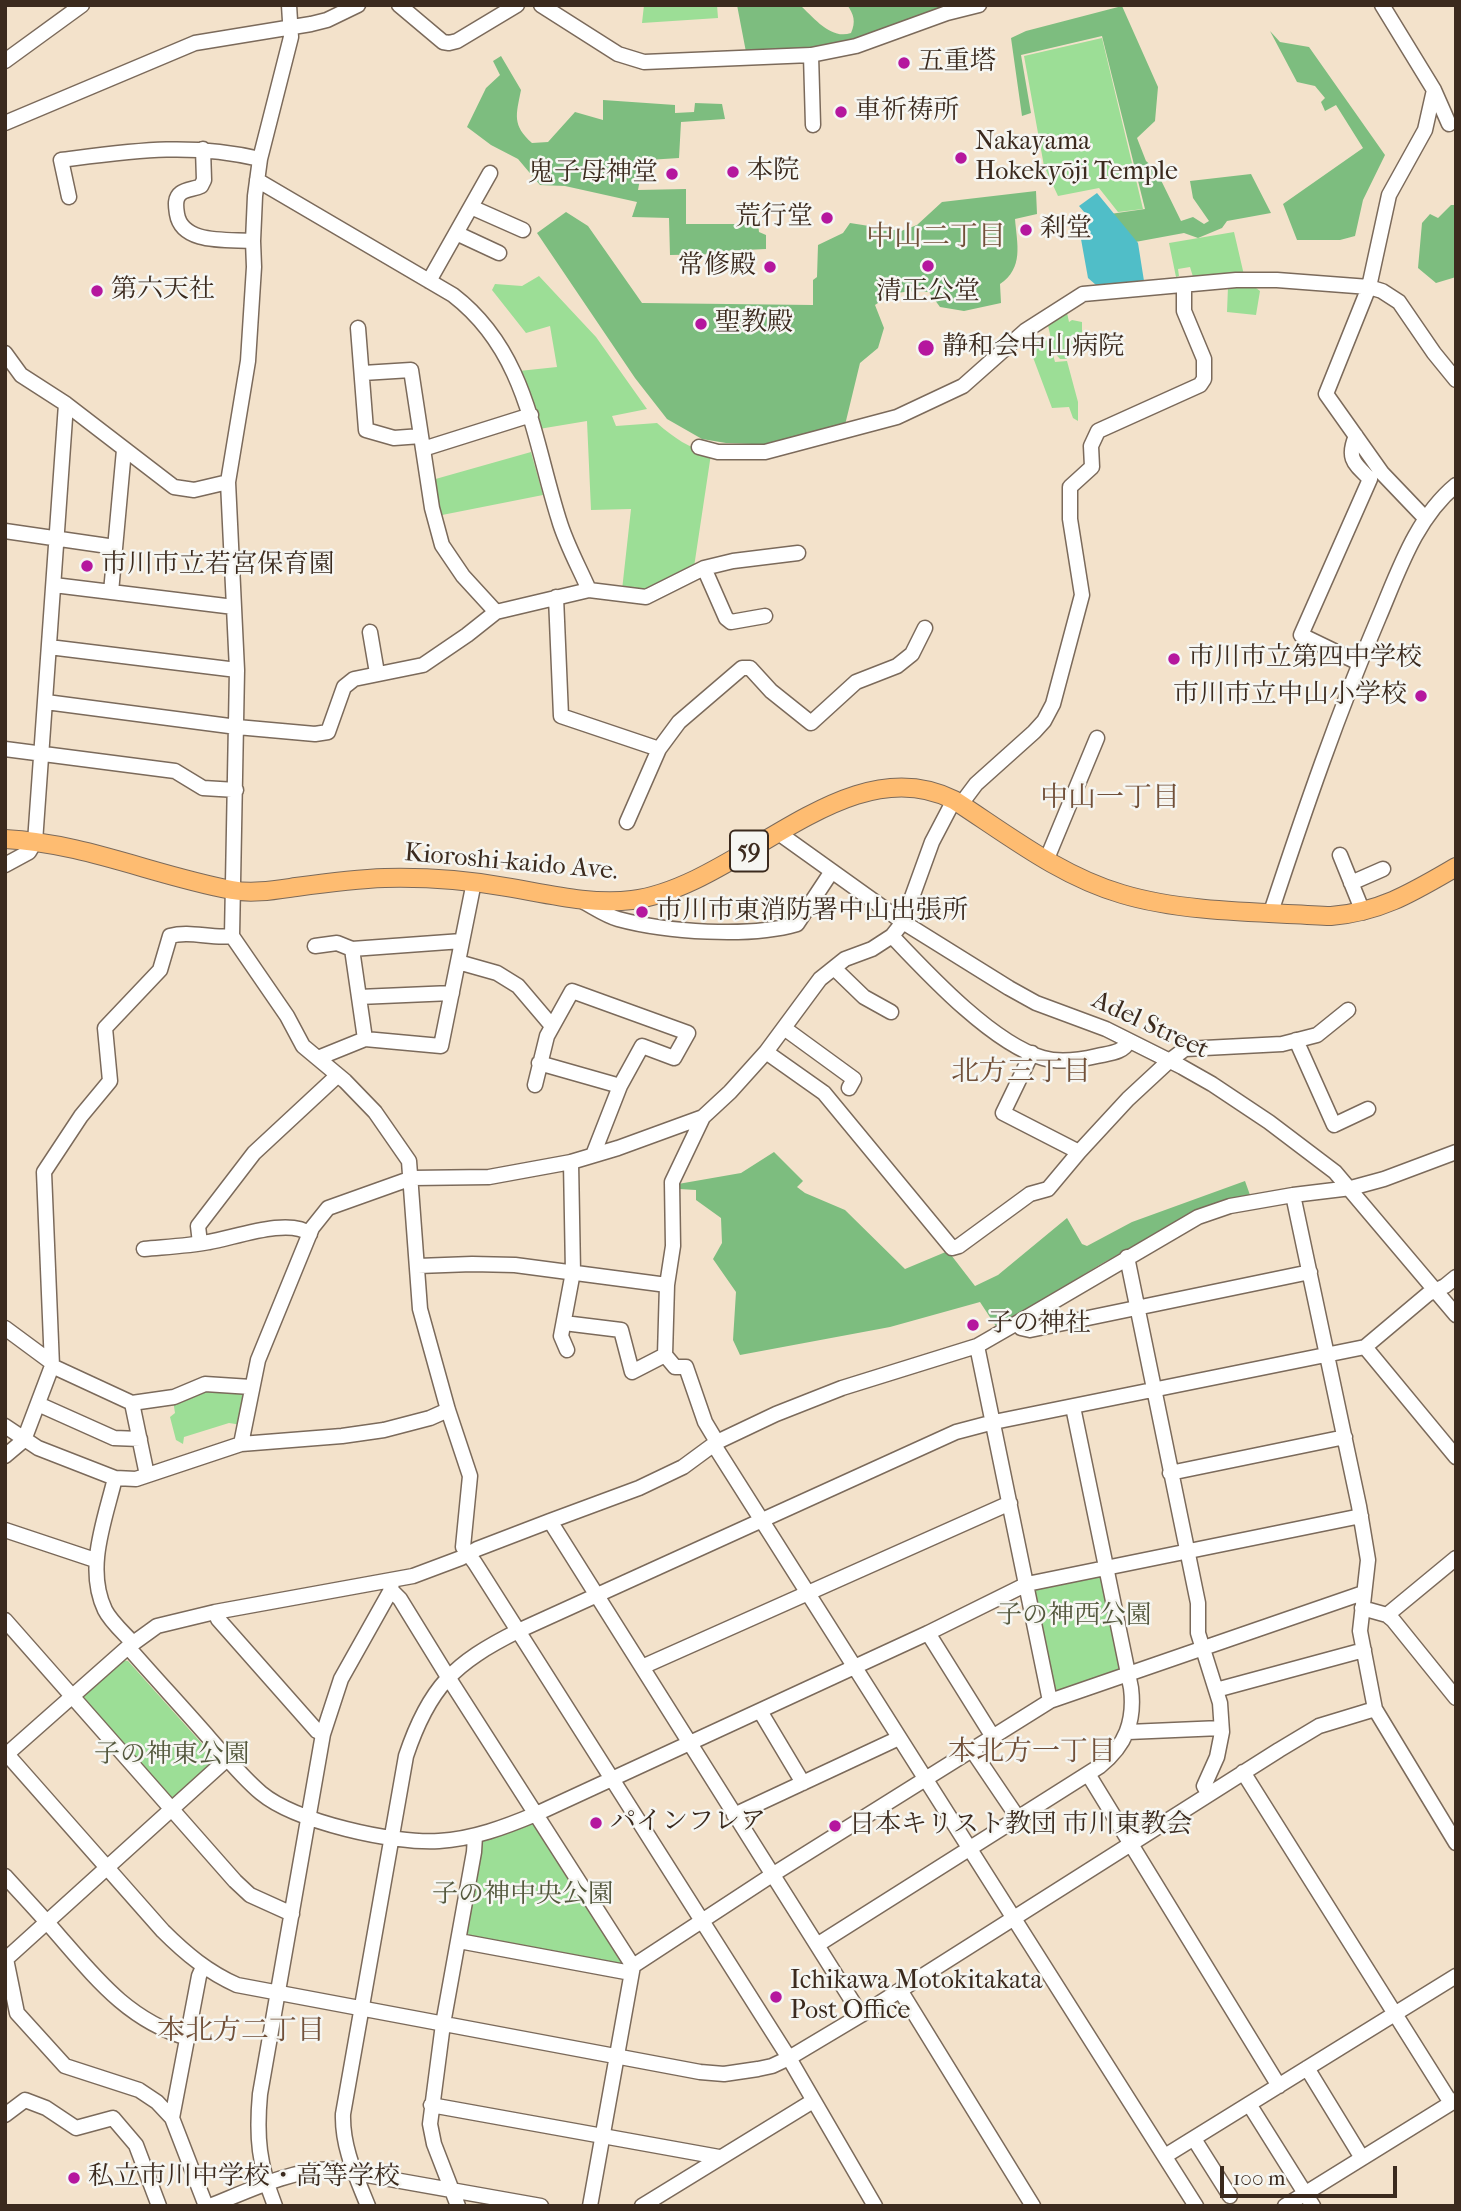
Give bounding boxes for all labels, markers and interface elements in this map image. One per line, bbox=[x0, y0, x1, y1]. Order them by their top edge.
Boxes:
place label: 五重塔 bbox=[918, 47, 996, 79]
marker: 五重塔 bbox=[896, 55, 912, 71]
place label: 車祈祷所 bbox=[855, 96, 959, 128]
marker: 車祈祷所 bbox=[833, 104, 849, 120]
place label: Nakayama Hokekyōji Temple bbox=[975, 127, 1178, 188]
marker: Nakayama Hokekyōji Temple bbox=[953, 150, 969, 166]
place label: 本院 bbox=[747, 156, 799, 188]
place label: 鬼子母神堂 bbox=[528, 158, 658, 190]
marker: 本院 bbox=[725, 164, 741, 180]
marker: 鬼子母神堂 bbox=[664, 166, 680, 182]
place label: 荒行堂 bbox=[735, 202, 813, 234]
marker: 荒行堂 bbox=[819, 210, 835, 226]
place label: 刹堂 bbox=[1040, 214, 1092, 246]
district label: 中山二丁目 bbox=[866, 221, 1006, 255]
marker: 刹堂 bbox=[1018, 222, 1034, 238]
place label: 常修殿 bbox=[678, 251, 756, 283]
marker: 清正公堂 bbox=[920, 258, 936, 274]
marker: 常修殿 bbox=[762, 259, 778, 275]
place label: 第六天社 bbox=[111, 275, 215, 307]
place label: 清正公堂 bbox=[876, 277, 980, 309]
marker: 第六天社 bbox=[89, 283, 105, 299]
place label: 聖教殿 bbox=[715, 308, 793, 340]
marker: 聖教殿 bbox=[693, 316, 709, 332]
place label: 静和会中山病院 bbox=[942, 332, 1124, 364]
marker: 静和会中山病院 bbox=[916, 338, 936, 358]
place label: 市川市立若宮保育園 bbox=[101, 550, 335, 582]
marker: 市川市立若宮保育園 bbox=[79, 558, 95, 574]
place label: 市川市立第四中学校 bbox=[1188, 643, 1422, 675]
marker: 市川市立第四中学校 bbox=[1166, 651, 1182, 667]
place label: 市川市立中山小学校 bbox=[1173, 680, 1407, 712]
marker: 市川市立中山小学校 bbox=[1413, 688, 1429, 704]
district label: 中山一丁目 bbox=[1040, 782, 1180, 816]
road number: 59 bbox=[730, 830, 768, 872]
street label: Kioroshi-kaido Ave. bbox=[403, 838, 619, 888]
place label: 市川市東消防署中山出張所 bbox=[656, 896, 968, 928]
marker: 市川市東消防署中山出張所 bbox=[634, 904, 650, 920]
street label: Adel Street bbox=[1087, 985, 1213, 1067]
district label: 北方三丁目 bbox=[951, 1056, 1091, 1090]
place label: 子の神社 bbox=[987, 1309, 1091, 1341]
marker: 子の神社 bbox=[965, 1317, 981, 1333]
park label: 子の神西公園 bbox=[996, 1601, 1152, 1633]
district label: 本北方一丁目 bbox=[948, 1736, 1116, 1770]
park label: 子の神東公園 bbox=[94, 1740, 250, 1772]
place label: パインフレア bbox=[610, 1807, 766, 1839]
place label: 日本キリスト教団 市川東教会 bbox=[849, 1810, 1193, 1842]
marker: パインフレア bbox=[588, 1815, 604, 1831]
marker: 日本キリスト教団 市川東教会 bbox=[827, 1818, 843, 1834]
park label: 子の神中央公園 bbox=[432, 1880, 614, 1912]
place label: Ichikawa Motokitakata Post Office bbox=[790, 1966, 1043, 2028]
marker: Ichikawa Motokitakata Post Office bbox=[768, 1989, 784, 2005]
district label: 本北方二丁目 bbox=[157, 2015, 325, 2049]
scale bar bbox=[1223, 2152, 1400, 2196]
place label: 私立市川中学校・高等学校 bbox=[88, 2162, 400, 2194]
text: 100 m bbox=[1233, 2166, 1286, 2190]
marker: 私立市川中学校・高等学校 bbox=[66, 2170, 82, 2186]

